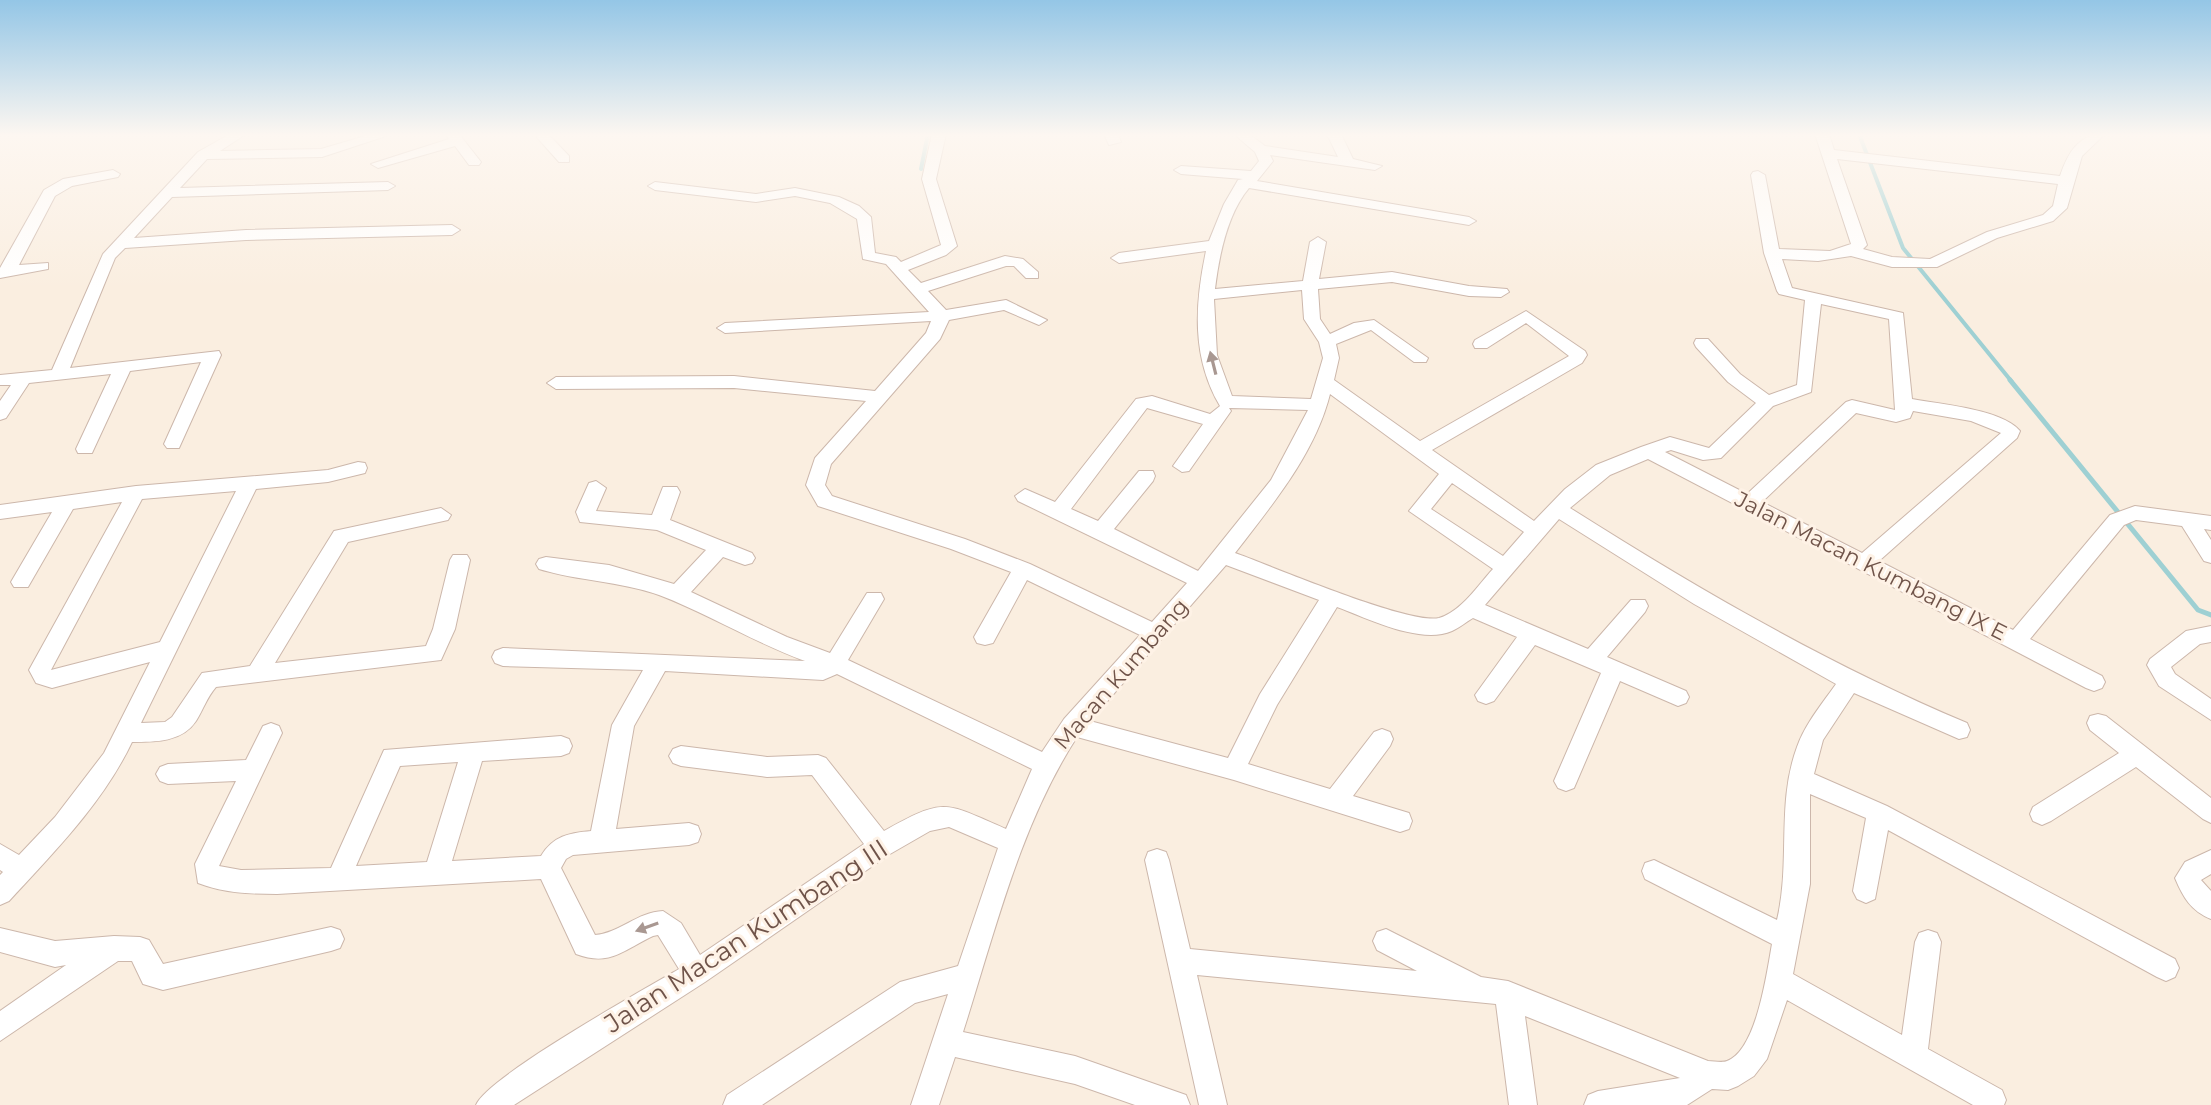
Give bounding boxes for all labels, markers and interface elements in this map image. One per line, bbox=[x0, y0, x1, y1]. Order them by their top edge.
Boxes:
one-way arrow bbox=[1207, 350, 1219, 375]
street label: Jalan Macan Kumbang IX E bbox=[1730, 485, 2011, 646]
street label: Macan Kumbang bbox=[1048, 593, 1194, 755]
street label: Jalan Macan Kumbang III bbox=[598, 832, 894, 1040]
one-way arrow bbox=[635, 921, 659, 934]

